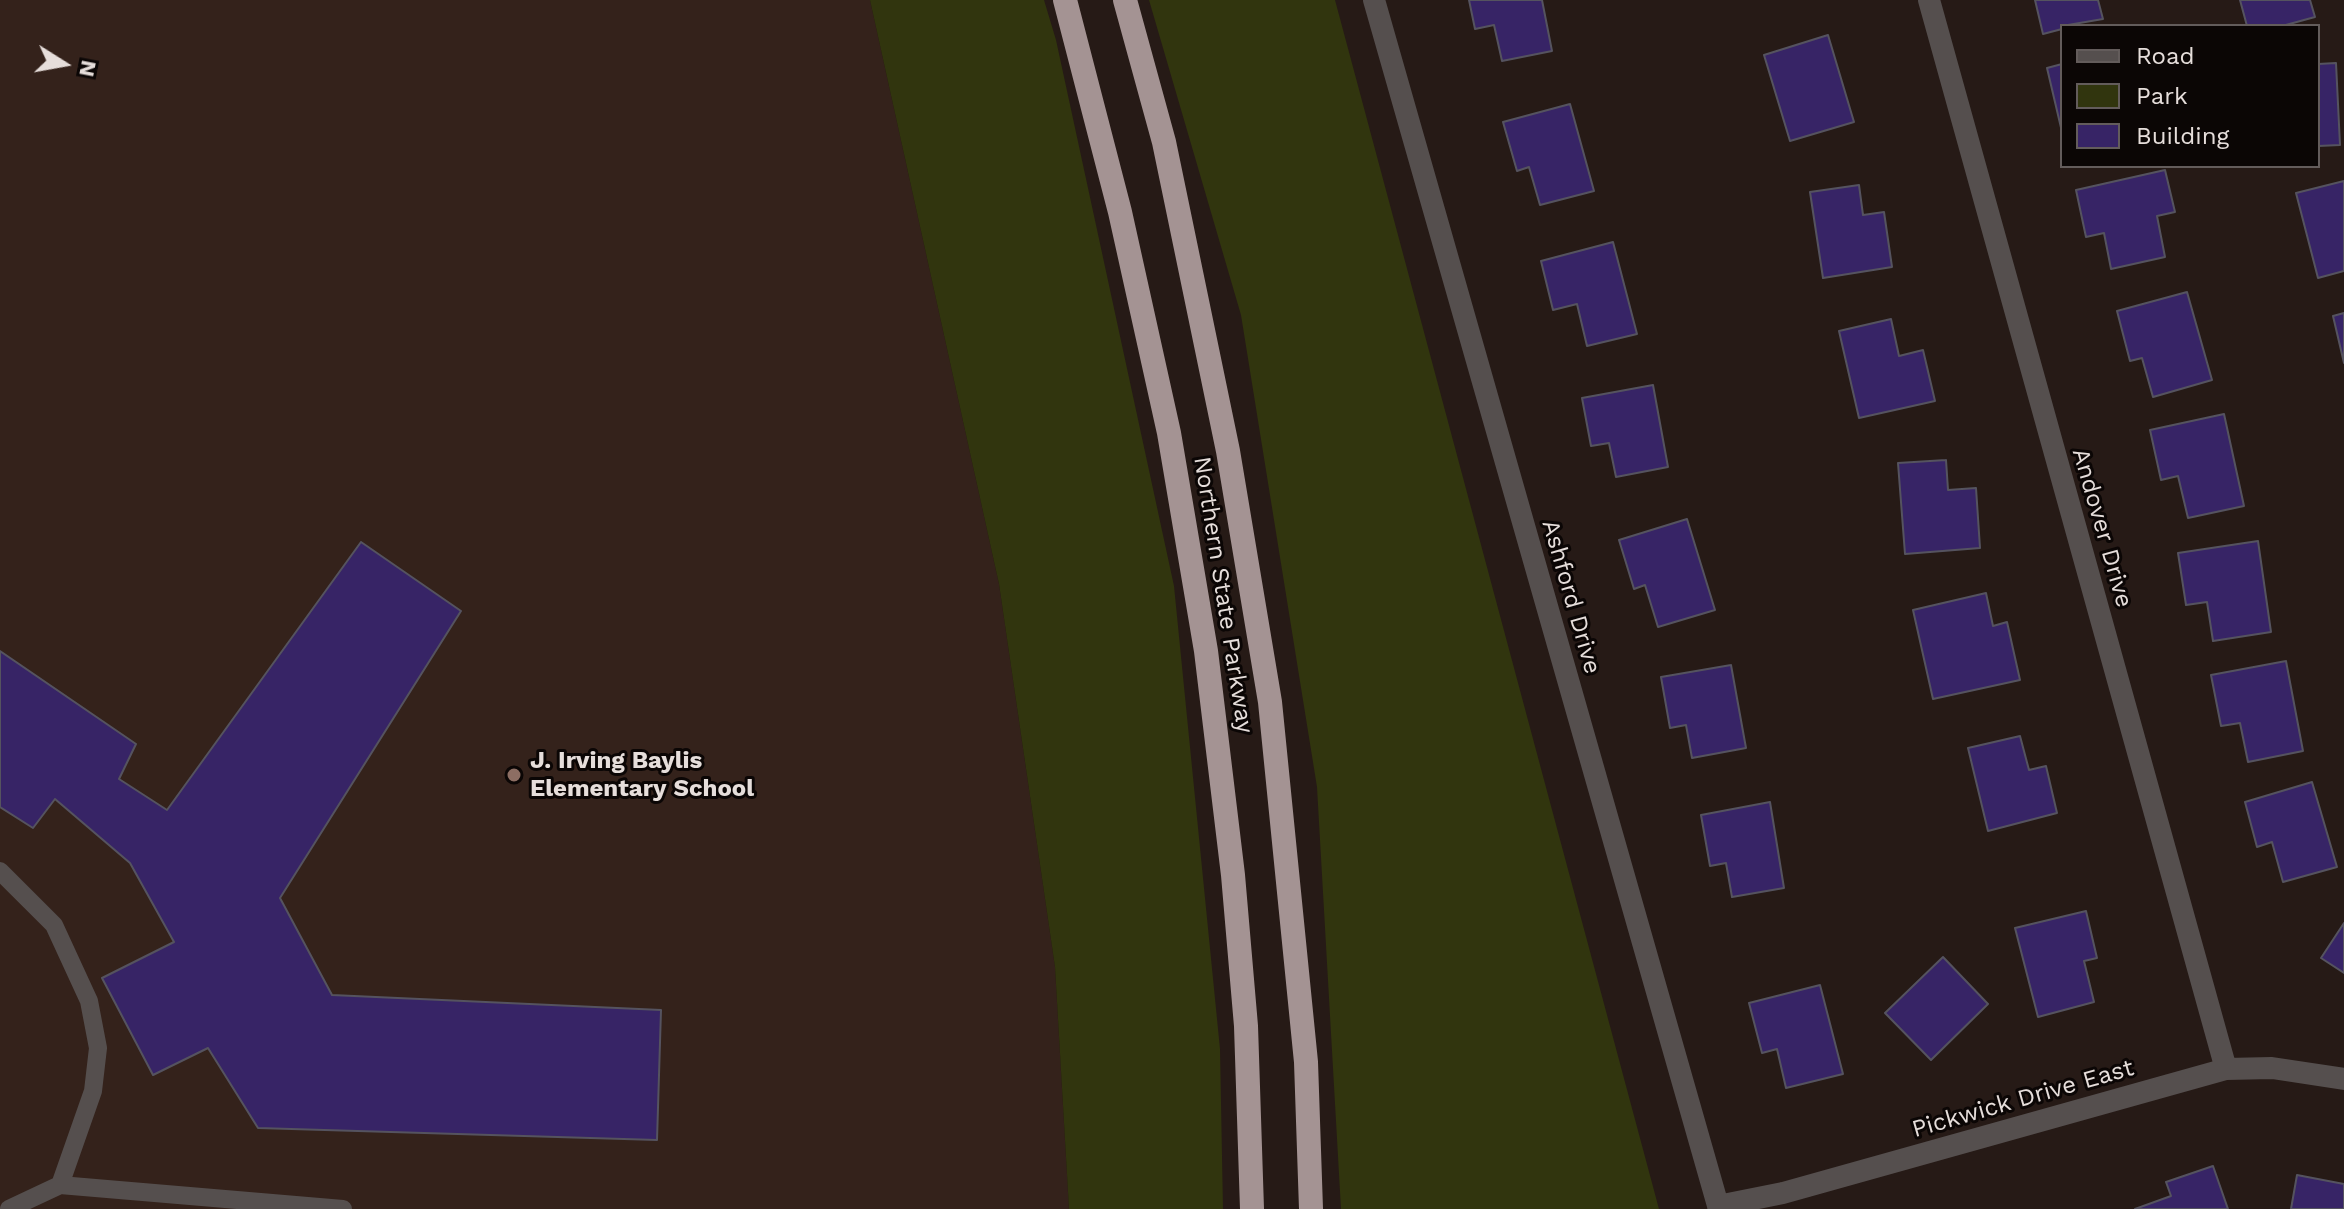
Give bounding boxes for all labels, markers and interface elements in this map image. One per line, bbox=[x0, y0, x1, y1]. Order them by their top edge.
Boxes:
north arrow bbox=[24, 24, 104, 104]
legend bbox=[2060, 24, 2320, 168]
text: Road bbox=[2136, 42, 2195, 70]
text: N bbox=[74, 58, 102, 79]
text: Park bbox=[2136, 82, 2188, 110]
text: Building bbox=[2136, 122, 2229, 150]
street label: Andover Drive bbox=[2066, 445, 2138, 611]
street label: Northern State Parkway bbox=[1187, 455, 1259, 735]
street label: Ashford Drive bbox=[1535, 517, 1607, 677]
place label: J. Irving Baylis Elementary School bbox=[530, 747, 754, 803]
marker: J. Irving Baylis Elementary School bbox=[505, 766, 523, 784]
street label: Pickwick Drive East bbox=[1909, 1054, 2137, 1144]

